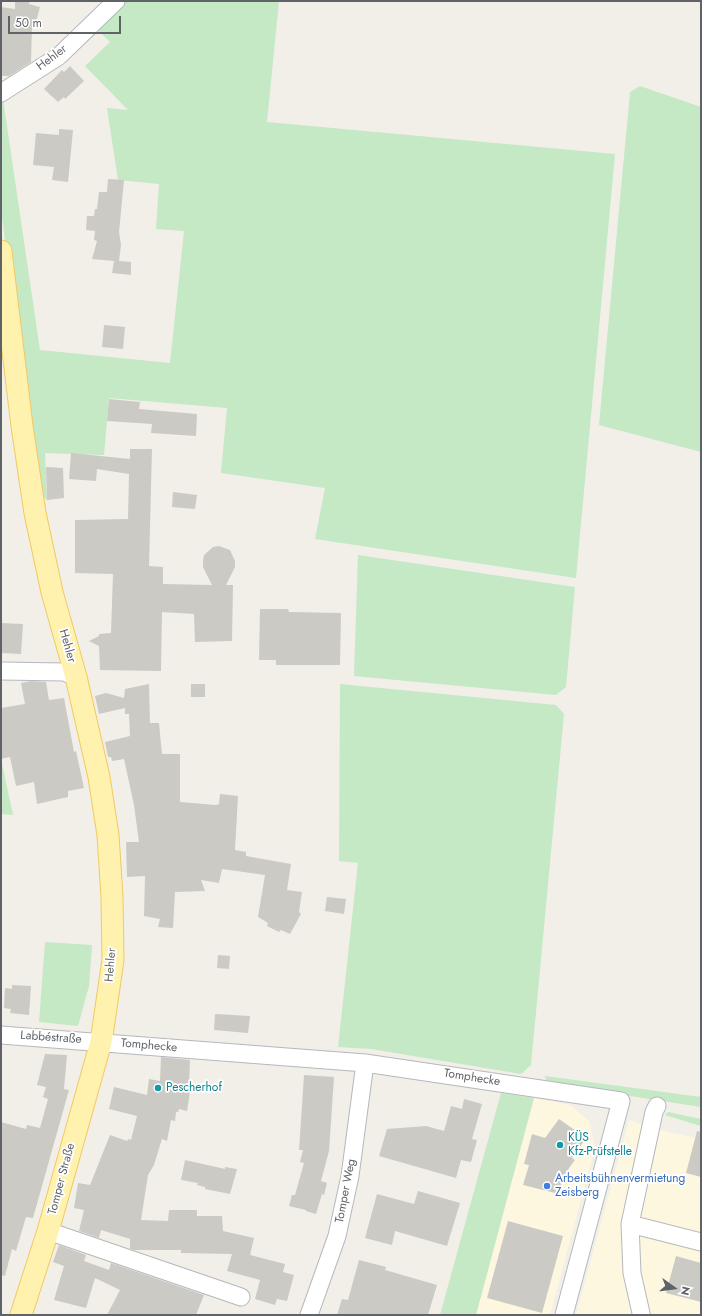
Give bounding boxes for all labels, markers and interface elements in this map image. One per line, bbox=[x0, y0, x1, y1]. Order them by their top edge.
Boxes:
scale bar bbox=[10, 8, 123, 34]
text: 50 m bbox=[15, 14, 42, 32]
street label: Hehler bbox=[34, 42, 70, 74]
street label: Hehler bbox=[55, 628, 79, 664]
street label: Hehler bbox=[102, 947, 120, 983]
street label: Labbéstraße bbox=[20, 1029, 82, 1047]
street label: Tomphecke bbox=[120, 1036, 178, 1056]
street label: Tomphecke bbox=[443, 1066, 501, 1090]
place label: Pescherhof bbox=[166, 1081, 222, 1095]
marker: Pescherhof bbox=[153, 1083, 163, 1093]
place label: KÜS Kfz-Prüfstelle bbox=[568, 1131, 632, 1159]
marker: KÜS Kfz-Prüfstelle bbox=[555, 1140, 565, 1150]
street label: Tomper Straße bbox=[46, 1142, 78, 1216]
street label: Tomper Weg bbox=[333, 1158, 359, 1224]
place label: Arbeitsbühnenvermietung Zeisberg bbox=[555, 1172, 685, 1200]
marker: Arbeitsbühnenvermietung Zeisberg bbox=[542, 1181, 552, 1191]
north arrow bbox=[654, 1268, 694, 1308]
text: N bbox=[677, 1285, 694, 1297]

